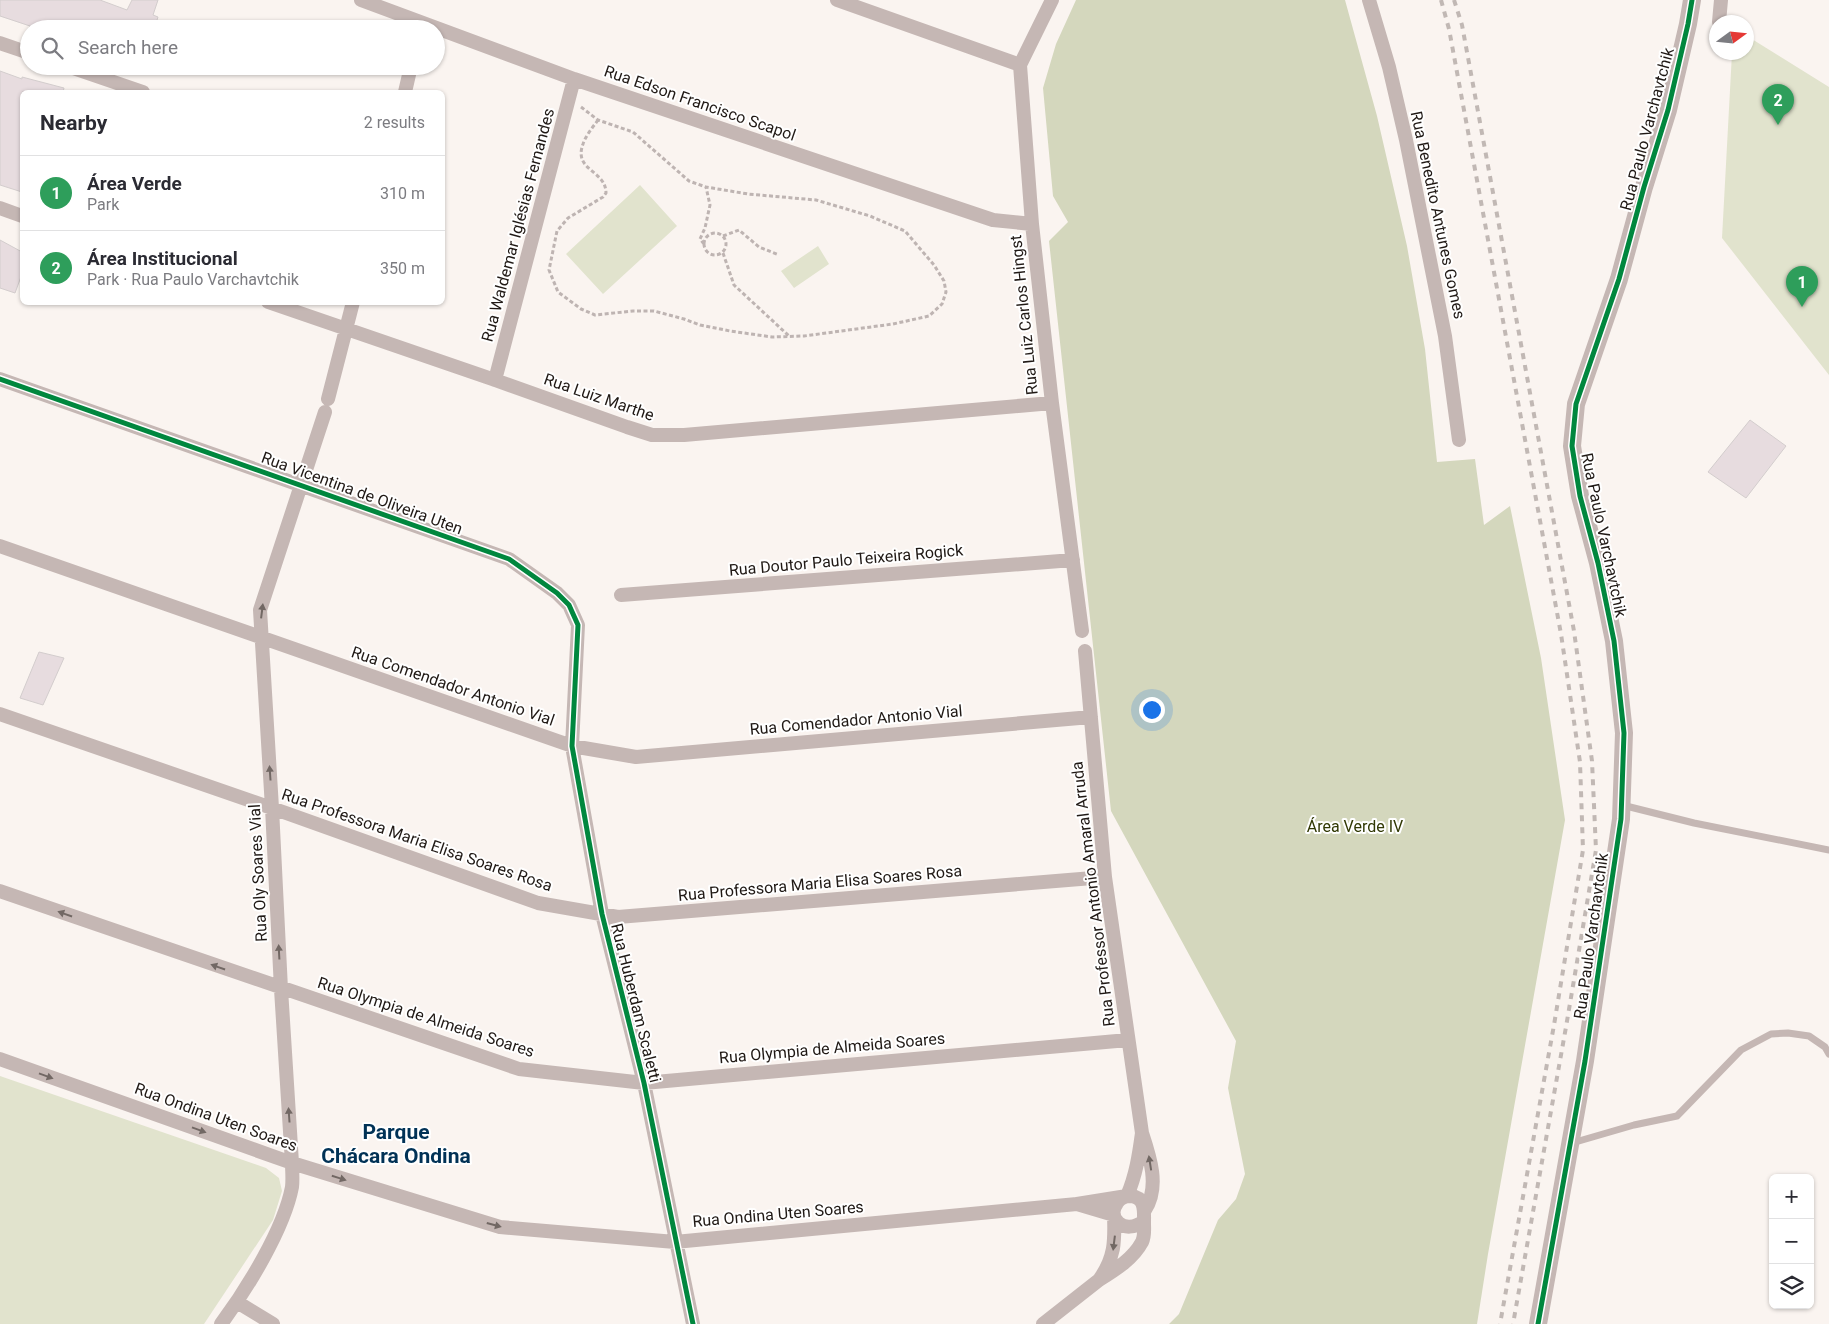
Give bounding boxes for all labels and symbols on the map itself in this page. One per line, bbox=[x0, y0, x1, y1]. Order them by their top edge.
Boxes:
north arrow bbox=[1709, 15, 1754, 60]
street label: Rua Paulo Varchavtchik bbox=[1616, 45, 1678, 212]
street label: Rua Edson Francisco Scapol bbox=[602, 61, 798, 145]
pin: 2 bbox=[1762, 84, 1794, 125]
street label: Rua Waldemar Iglésias Fernandes bbox=[478, 106, 558, 344]
street label: Rua Benedito Antunes Gomes bbox=[1407, 109, 1469, 321]
street label: Rua Luiz Carlos Hingst bbox=[1006, 234, 1042, 396]
pin: 1 bbox=[1786, 266, 1818, 307]
street label: Rua Luiz Marthe bbox=[541, 369, 657, 425]
street label: Rua Vicentina de Oliveira Uten bbox=[259, 448, 465, 538]
street label: Rua Paulo Varchavtchik bbox=[1577, 451, 1631, 620]
street label: Rua Doutor Paulo Teixeira Rogick bbox=[728, 540, 965, 580]
one-way arrow bbox=[258, 602, 266, 618]
street label: Rua Comendador Antonio Vial bbox=[349, 642, 557, 730]
your location bbox=[1139, 697, 1165, 723]
street label: Rua Comendador Antonio Vial bbox=[749, 701, 963, 739]
street label: Rua Professor Antonio Amaral Arruda bbox=[1067, 760, 1119, 1028]
one-way arrow bbox=[266, 764, 274, 780]
street label: Rua Professora Maria Elisa Soares Rosa bbox=[279, 785, 555, 895]
street label: Rua Oly Soares Vial bbox=[245, 804, 271, 942]
park label: Área Verde IV bbox=[1307, 817, 1403, 836]
street label: Rua Paulo Varchavtchik bbox=[1570, 851, 1612, 1020]
street label: Rua Professora Maria Elisa Soares Rosa bbox=[677, 861, 963, 905]
one-way arrow bbox=[57, 909, 72, 917]
street label: Rua Huberdam Scaletti bbox=[607, 921, 665, 1085]
one-way arrow bbox=[275, 944, 283, 960]
one-way arrow bbox=[210, 963, 225, 971]
street label: Rua Olympia de Almeida Soares bbox=[315, 973, 537, 1061]
street label: Rua Olympia de Almeida Soares bbox=[718, 1029, 946, 1067]
one-way arrow bbox=[39, 1072, 54, 1080]
street label: Rua Ondina Uten Soares bbox=[132, 1079, 300, 1155]
one-way arrow bbox=[285, 1106, 293, 1122]
district label: Parque Chácara Ondina bbox=[321, 1120, 471, 1168]
one-way arrow bbox=[192, 1126, 207, 1134]
one-way arrow bbox=[1146, 1155, 1154, 1171]
one-way arrow bbox=[332, 1174, 347, 1182]
street label: Rua Ondina Uten Soares bbox=[692, 1197, 864, 1231]
one-way arrow bbox=[487, 1221, 502, 1229]
one-way arrow bbox=[1110, 1235, 1118, 1251]

